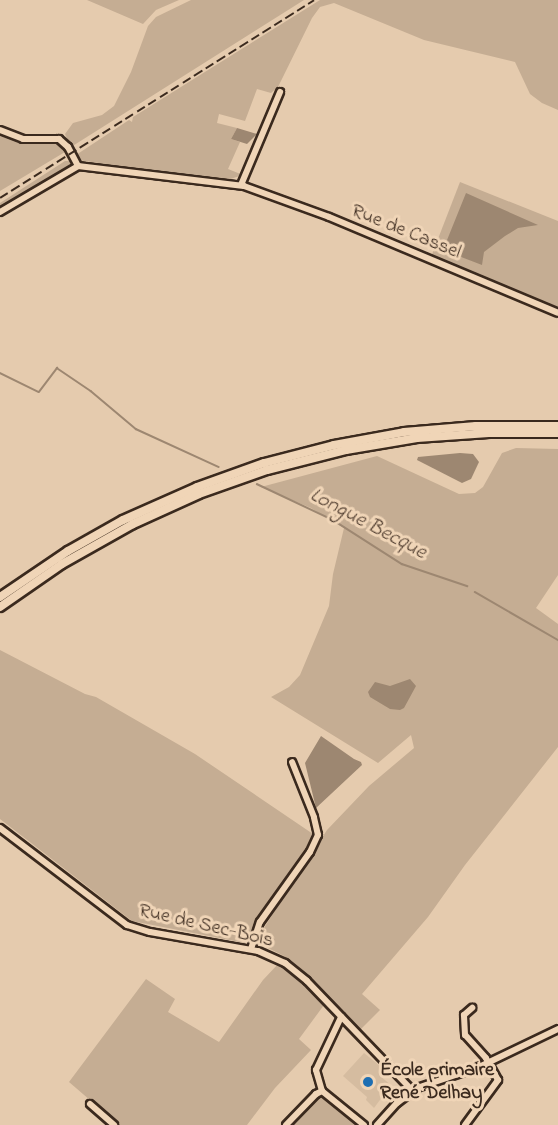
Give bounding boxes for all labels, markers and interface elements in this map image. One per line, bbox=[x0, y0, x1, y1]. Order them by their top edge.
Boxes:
street label: Rue de Cassel bbox=[348, 199, 464, 265]
water label: Longue Becque bbox=[306, 483, 430, 565]
street label: Rue de Sec-Bois bbox=[136, 899, 276, 953]
place label: École primaire René Delhay bbox=[380, 1058, 494, 1105]
marker: École primaire René Delhay bbox=[361, 1075, 375, 1089]

